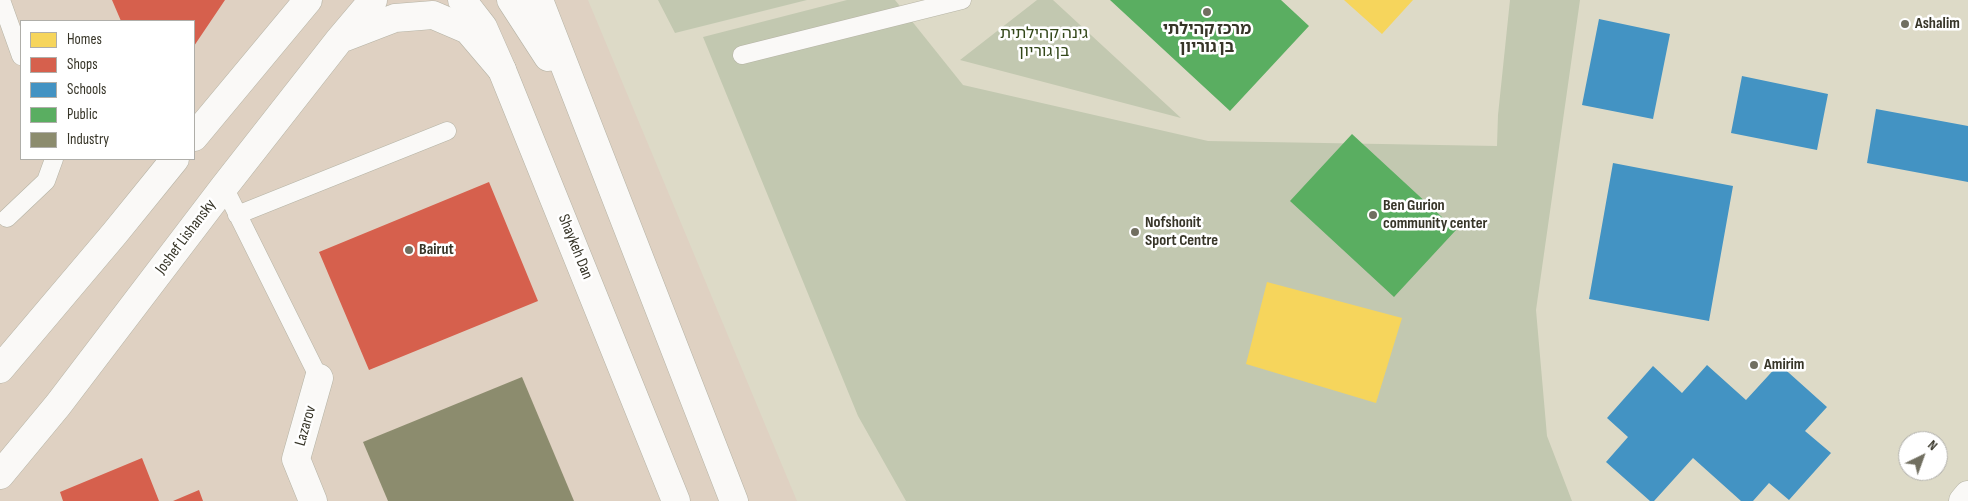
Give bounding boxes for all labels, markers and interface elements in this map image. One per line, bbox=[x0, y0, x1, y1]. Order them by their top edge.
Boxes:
marker: מרכז קהילתי בן גוריון bbox=[1201, 6, 1213, 18]
place label: Ashalim bbox=[1915, 14, 1960, 34]
marker: Ashalim bbox=[1899, 18, 1911, 30]
legend bbox=[20, 20, 195, 160]
place label: מרכז קהילתי בן גוריון bbox=[1163, 20, 1251, 58]
park label: גינה קהילתית בן גוריון bbox=[1000, 24, 1088, 62]
text: Homes bbox=[67, 30, 102, 49]
text: Shops bbox=[67, 55, 98, 74]
text: Schools bbox=[67, 80, 106, 99]
text: Public bbox=[67, 105, 98, 124]
text: Industry bbox=[67, 130, 109, 149]
street label: Joshef Lishansky bbox=[152, 196, 220, 278]
place label: Ben Gurion community center bbox=[1383, 196, 1488, 234]
marker: Ben Gurion community center bbox=[1367, 209, 1379, 221]
street label: Shaykeh Dan bbox=[553, 212, 597, 282]
place label: Nofshonit Sport Centre bbox=[1145, 213, 1218, 251]
marker: Nofshonit Sport Centre bbox=[1129, 226, 1141, 238]
place label: Bairut bbox=[419, 240, 454, 260]
marker: Bairut bbox=[403, 244, 415, 256]
place label: Amirim bbox=[1764, 355, 1804, 375]
marker: Amirim bbox=[1748, 359, 1760, 371]
street label: Lazarov bbox=[291, 404, 321, 448]
north arrow bbox=[1898, 431, 1948, 481]
text: N bbox=[1924, 436, 1941, 454]

